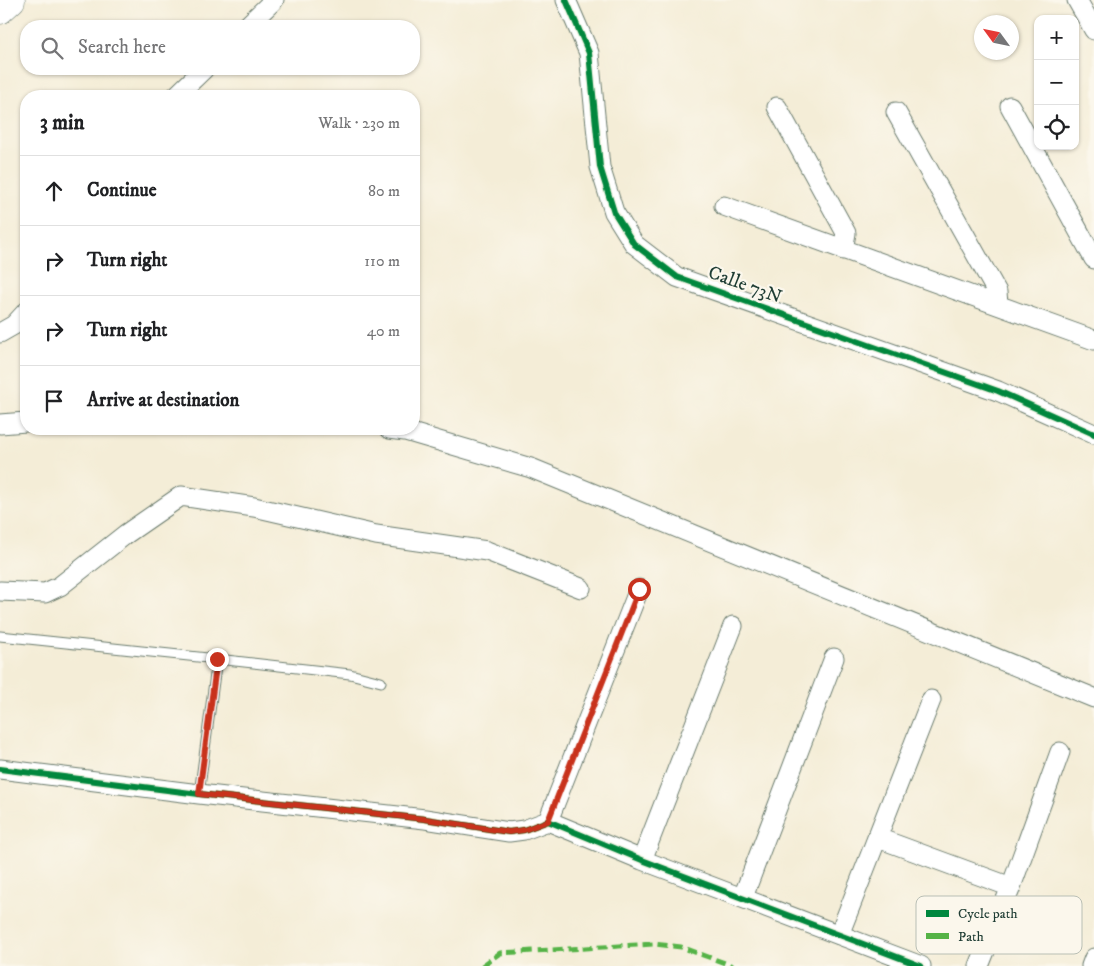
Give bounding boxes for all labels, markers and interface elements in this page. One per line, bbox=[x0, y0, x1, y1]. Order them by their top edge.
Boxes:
north arrow bbox=[974, 15, 1019, 60]
map controls bbox=[1034, 15, 1079, 150]
button: + bbox=[1034, 15, 1079, 60]
search box bbox=[20, 20, 420, 75]
icon: search bbox=[38, 34, 66, 62]
text: Search here bbox=[78, 36, 166, 59]
button: − bbox=[1034, 60, 1079, 105]
button: locate bbox=[1034, 105, 1079, 150]
text: 3 min bbox=[40, 110, 85, 136]
text: Walk · 230 m bbox=[318, 113, 400, 133]
icon: ahead bbox=[40, 177, 68, 205]
text: Continue bbox=[87, 179, 157, 202]
text: 80 m bbox=[368, 181, 400, 201]
icon: right bbox=[40, 247, 68, 275]
text: Turn right bbox=[87, 249, 167, 272]
text: 110 m bbox=[364, 251, 400, 271]
street label: Calle 73N bbox=[705, 261, 785, 309]
icon: right bbox=[40, 317, 68, 345]
text: Turn right bbox=[87, 319, 167, 342]
text: 40 m bbox=[367, 321, 400, 341]
icon: arrive bbox=[40, 387, 68, 415]
text: Arrive at destination bbox=[87, 389, 239, 412]
route start bbox=[628, 578, 651, 601]
route end bbox=[206, 648, 229, 671]
legend bbox=[916, 896, 1082, 954]
text: Cycle path bbox=[958, 905, 1018, 923]
text: Path bbox=[958, 928, 985, 946]

